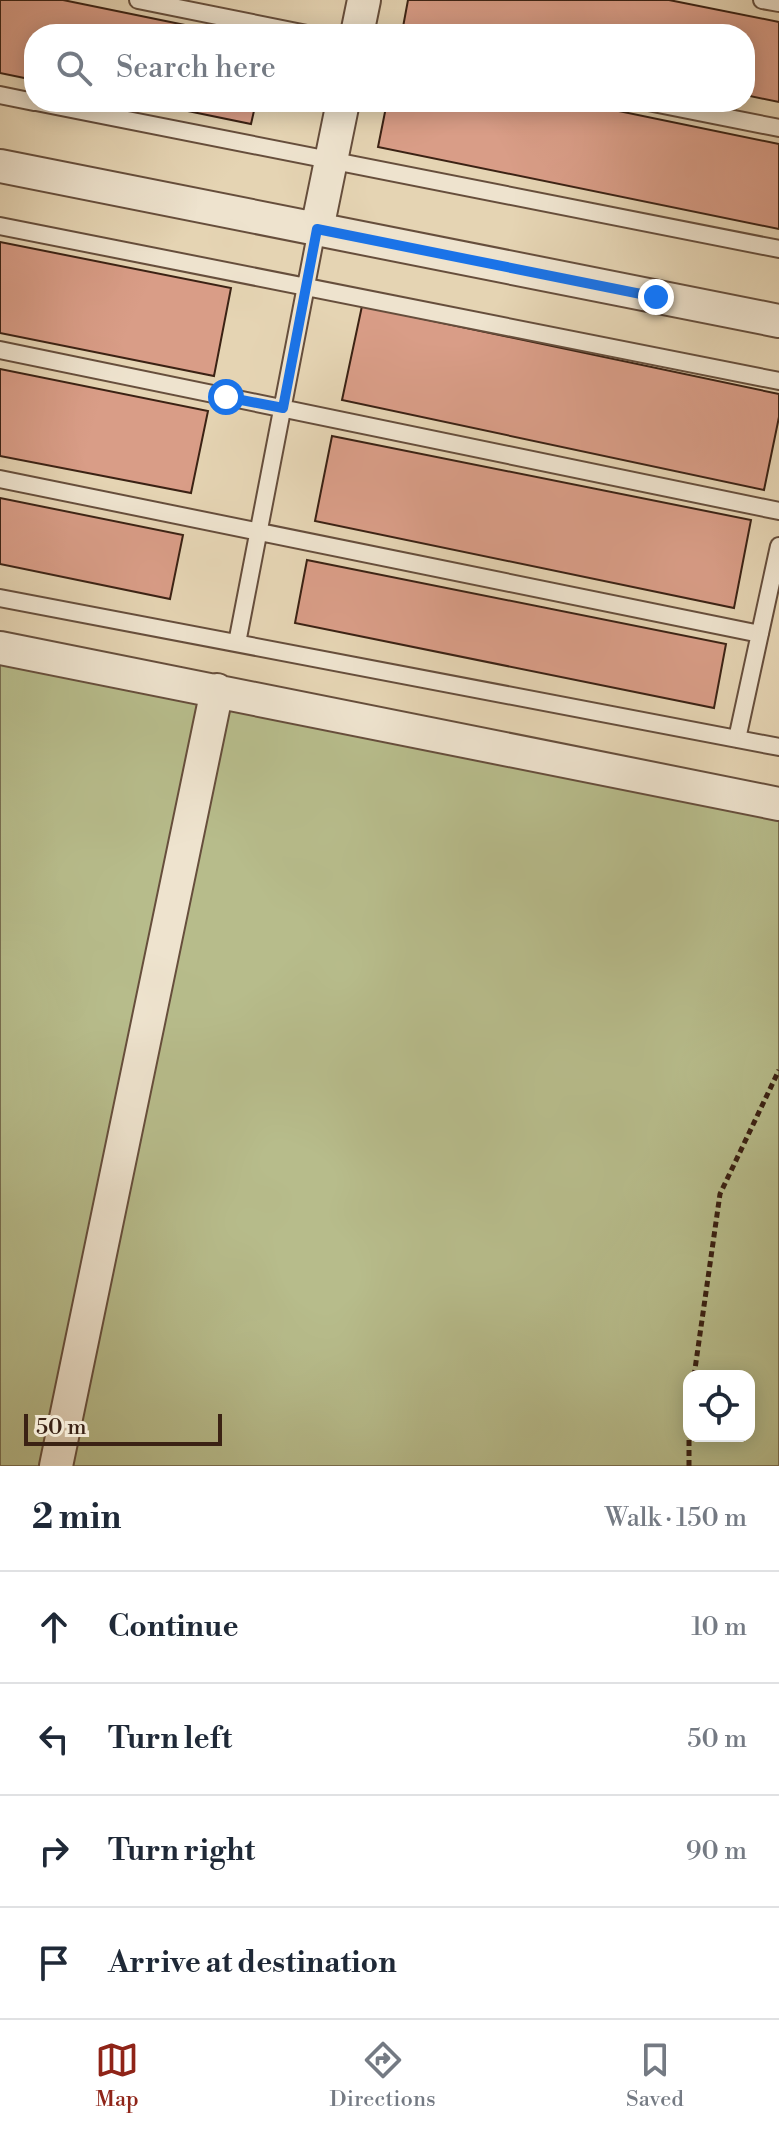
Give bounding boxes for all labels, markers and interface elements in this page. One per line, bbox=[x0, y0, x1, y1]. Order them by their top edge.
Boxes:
search box bbox=[24, 24, 755, 112]
icon: search bbox=[52, 46, 96, 90]
text: Search here bbox=[116, 49, 276, 87]
route end bbox=[638, 279, 674, 315]
route start bbox=[208, 379, 244, 415]
map controls bbox=[683, 1370, 755, 1442]
button: locate bbox=[683, 1370, 755, 1442]
scale bar bbox=[24, 1410, 222, 1446]
text: 50 m bbox=[36, 1414, 87, 1441]
text: 2 min bbox=[32, 1497, 121, 1539]
text: Walk · 150 m bbox=[605, 1502, 747, 1534]
icon: ahead bbox=[32, 1605, 76, 1649]
text: Continue bbox=[108, 1608, 239, 1646]
text: 10 m bbox=[691, 1611, 747, 1643]
icon: left bbox=[32, 1717, 76, 1761]
text: Turn left bbox=[108, 1720, 232, 1758]
text: 50 m bbox=[687, 1723, 747, 1755]
icon: right bbox=[32, 1829, 76, 1873]
text: Turn right bbox=[108, 1832, 255, 1870]
text: 90 m bbox=[686, 1835, 747, 1867]
icon: arrive bbox=[32, 1941, 76, 1985]
text: Arrive at destination bbox=[108, 1944, 397, 1982]
tab: Map bbox=[95, 2038, 139, 2113]
tab: Directions bbox=[330, 2038, 436, 2113]
tab: Saved bbox=[626, 2038, 684, 2113]

